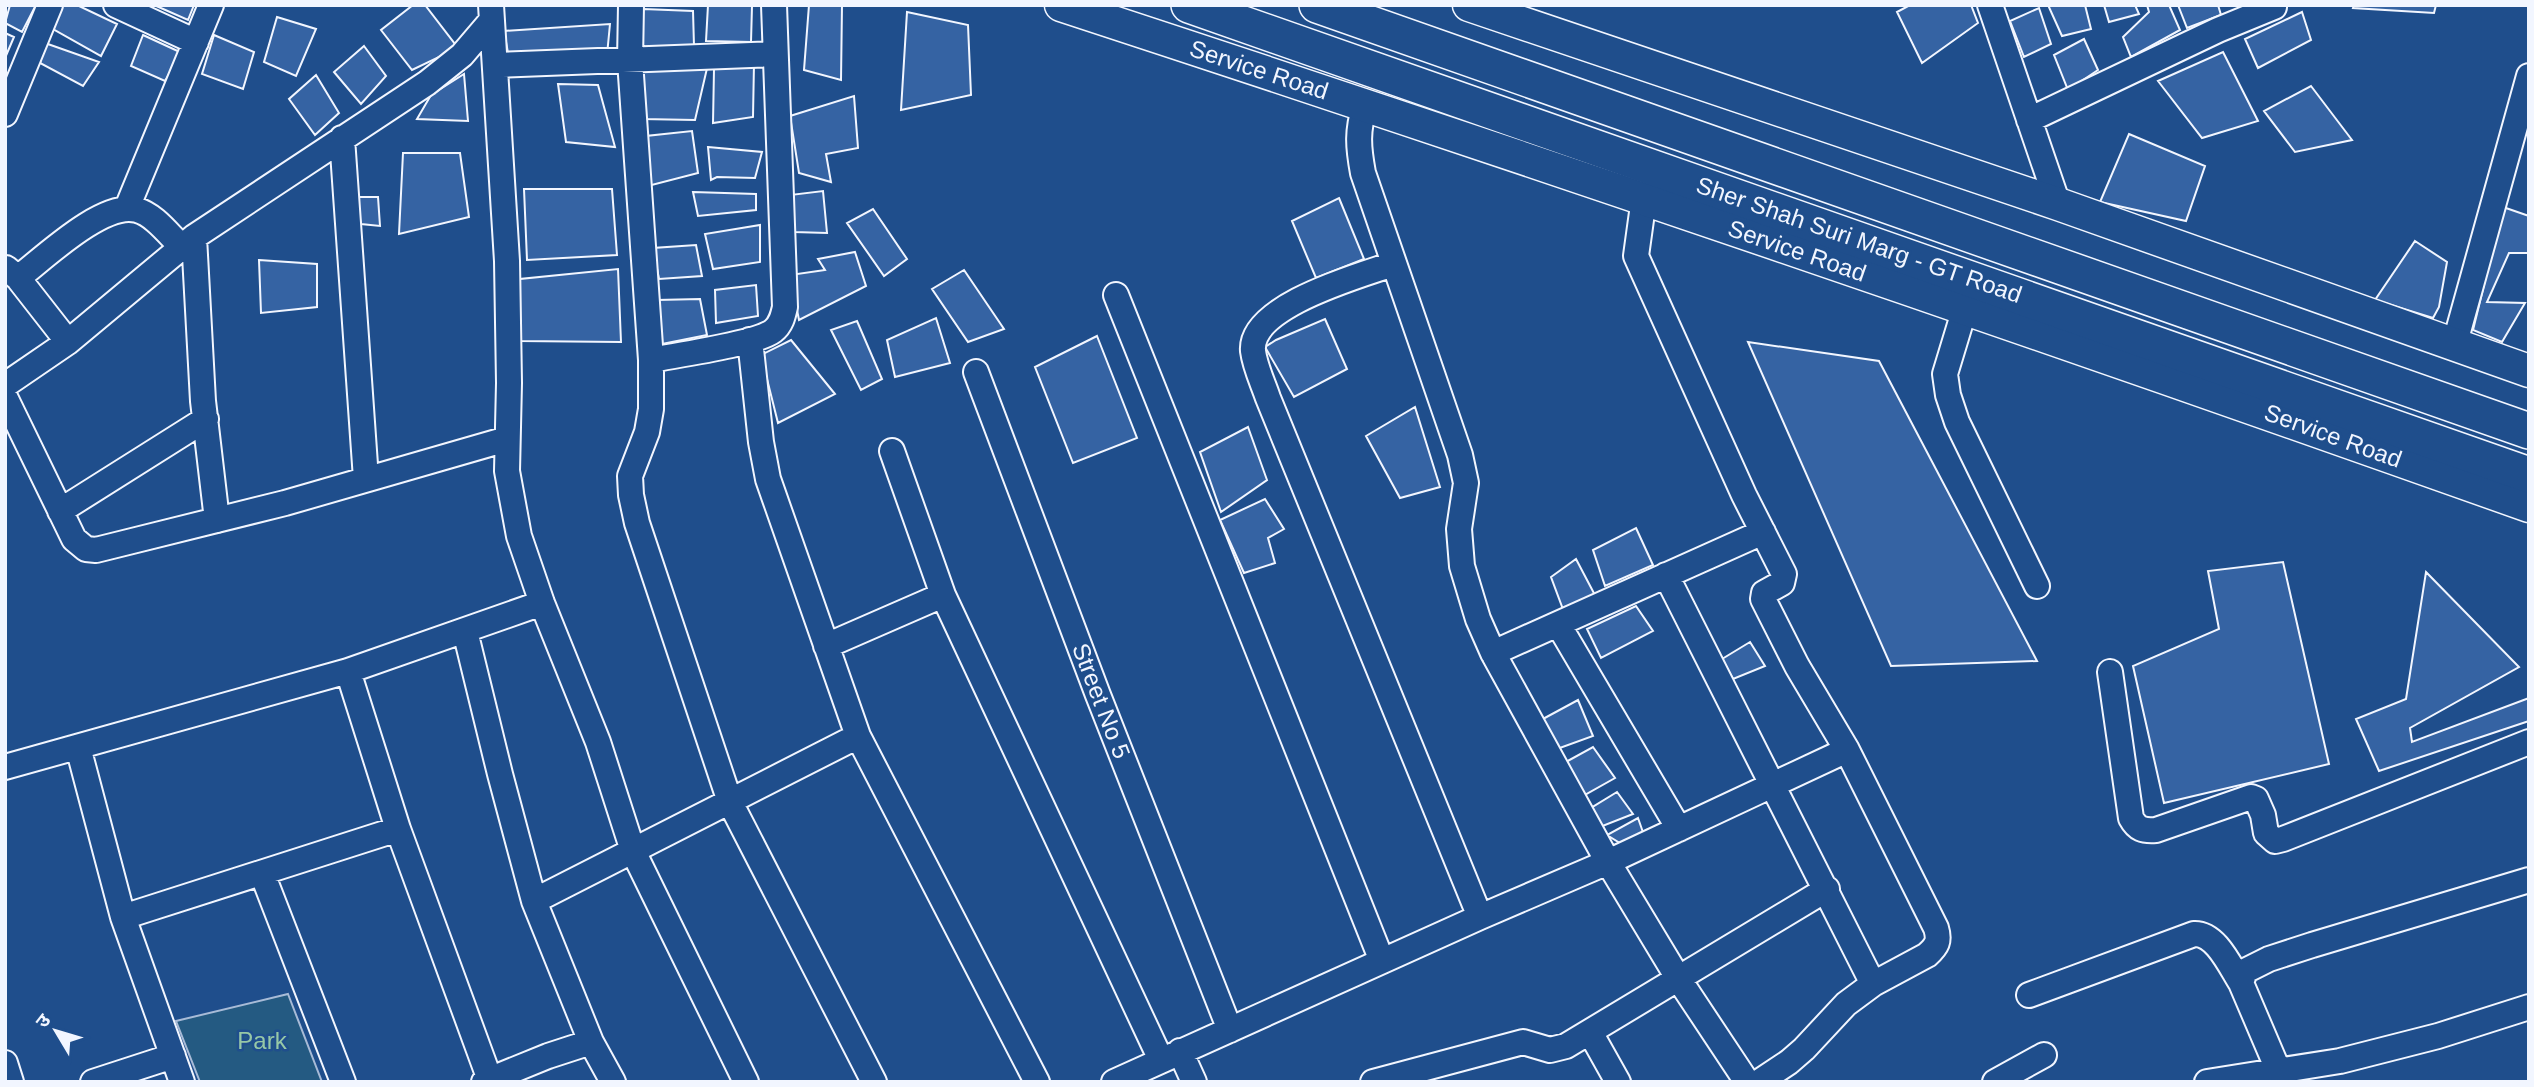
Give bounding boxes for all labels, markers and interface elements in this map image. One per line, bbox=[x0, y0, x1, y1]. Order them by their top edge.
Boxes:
street label: Service Road bbox=[1186, 34, 1332, 105]
street label: Sher Shah Suri Marg - GT Road bbox=[1693, 171, 2025, 308]
street label: Service Road bbox=[1725, 214, 1870, 287]
street label: Service Road bbox=[2261, 398, 2405, 473]
street label: Street No 5 bbox=[1067, 639, 1136, 762]
north arrow bbox=[21, 996, 91, 1066]
text: उ bbox=[31, 1009, 55, 1032]
park label: Park bbox=[237, 1027, 288, 1054]

